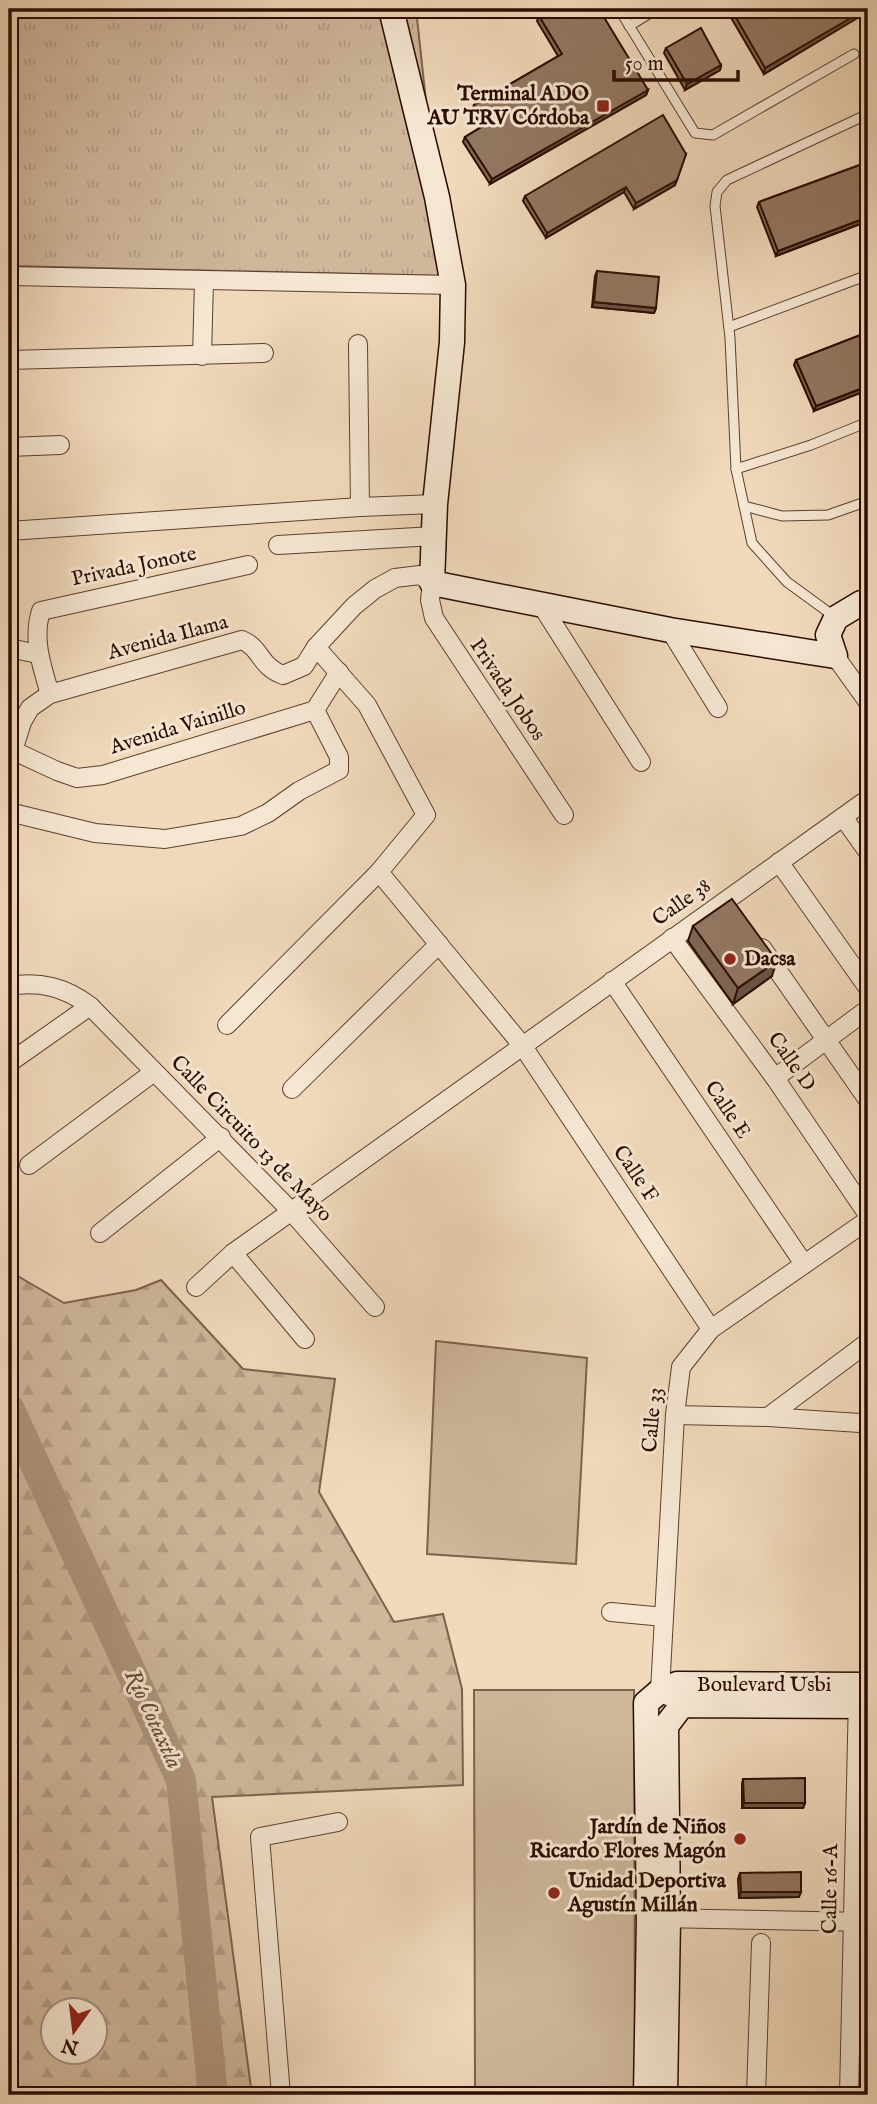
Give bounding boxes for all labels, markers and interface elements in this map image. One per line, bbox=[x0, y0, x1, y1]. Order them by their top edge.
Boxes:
scale bar bbox=[614, 38, 739, 82]
text: 50 m bbox=[625, 51, 664, 78]
place label: Terminal ADO AU TRV Córdoba bbox=[427, 81, 590, 132]
marker: Terminal ADO AU TRV Córdoba bbox=[595, 98, 611, 114]
street label: Privada Jonote bbox=[69, 541, 199, 593]
street label: Avenida Ilama bbox=[104, 609, 232, 667]
street label: Privada Jobos bbox=[463, 634, 551, 746]
street label: Avenida Vainillo bbox=[106, 695, 249, 762]
street label: Calle 38 bbox=[647, 873, 717, 933]
place label: Dacsa bbox=[744, 946, 796, 973]
marker: Dacsa bbox=[722, 951, 738, 967]
street label: Calle D bbox=[761, 1027, 821, 1097]
street label: Calle Circuito 13 de Mayo bbox=[164, 1050, 338, 1228]
street label: Calle E bbox=[698, 1076, 756, 1144]
street label: Calle F bbox=[606, 1140, 664, 1208]
street label: Calle 33 bbox=[637, 1386, 669, 1454]
water label: Río Cotaxtla bbox=[117, 1665, 189, 1773]
street label: Boulevard Usbi bbox=[697, 1672, 831, 1699]
place label: Jardín de Niños Ricardo Flores Magón bbox=[530, 1814, 726, 1865]
marker: Jardín de Niños Ricardo Flores Magón bbox=[732, 1831, 748, 1847]
street label: Calle 16-A bbox=[817, 1843, 845, 1934]
place label: Unidad Deportiva Agustín Millán bbox=[567, 1868, 727, 1919]
marker: Unidad Deportiva Agustín Millán bbox=[546, 1885, 562, 1901]
north arrow bbox=[38, 1996, 108, 2066]
text: N bbox=[59, 2032, 82, 2059]

